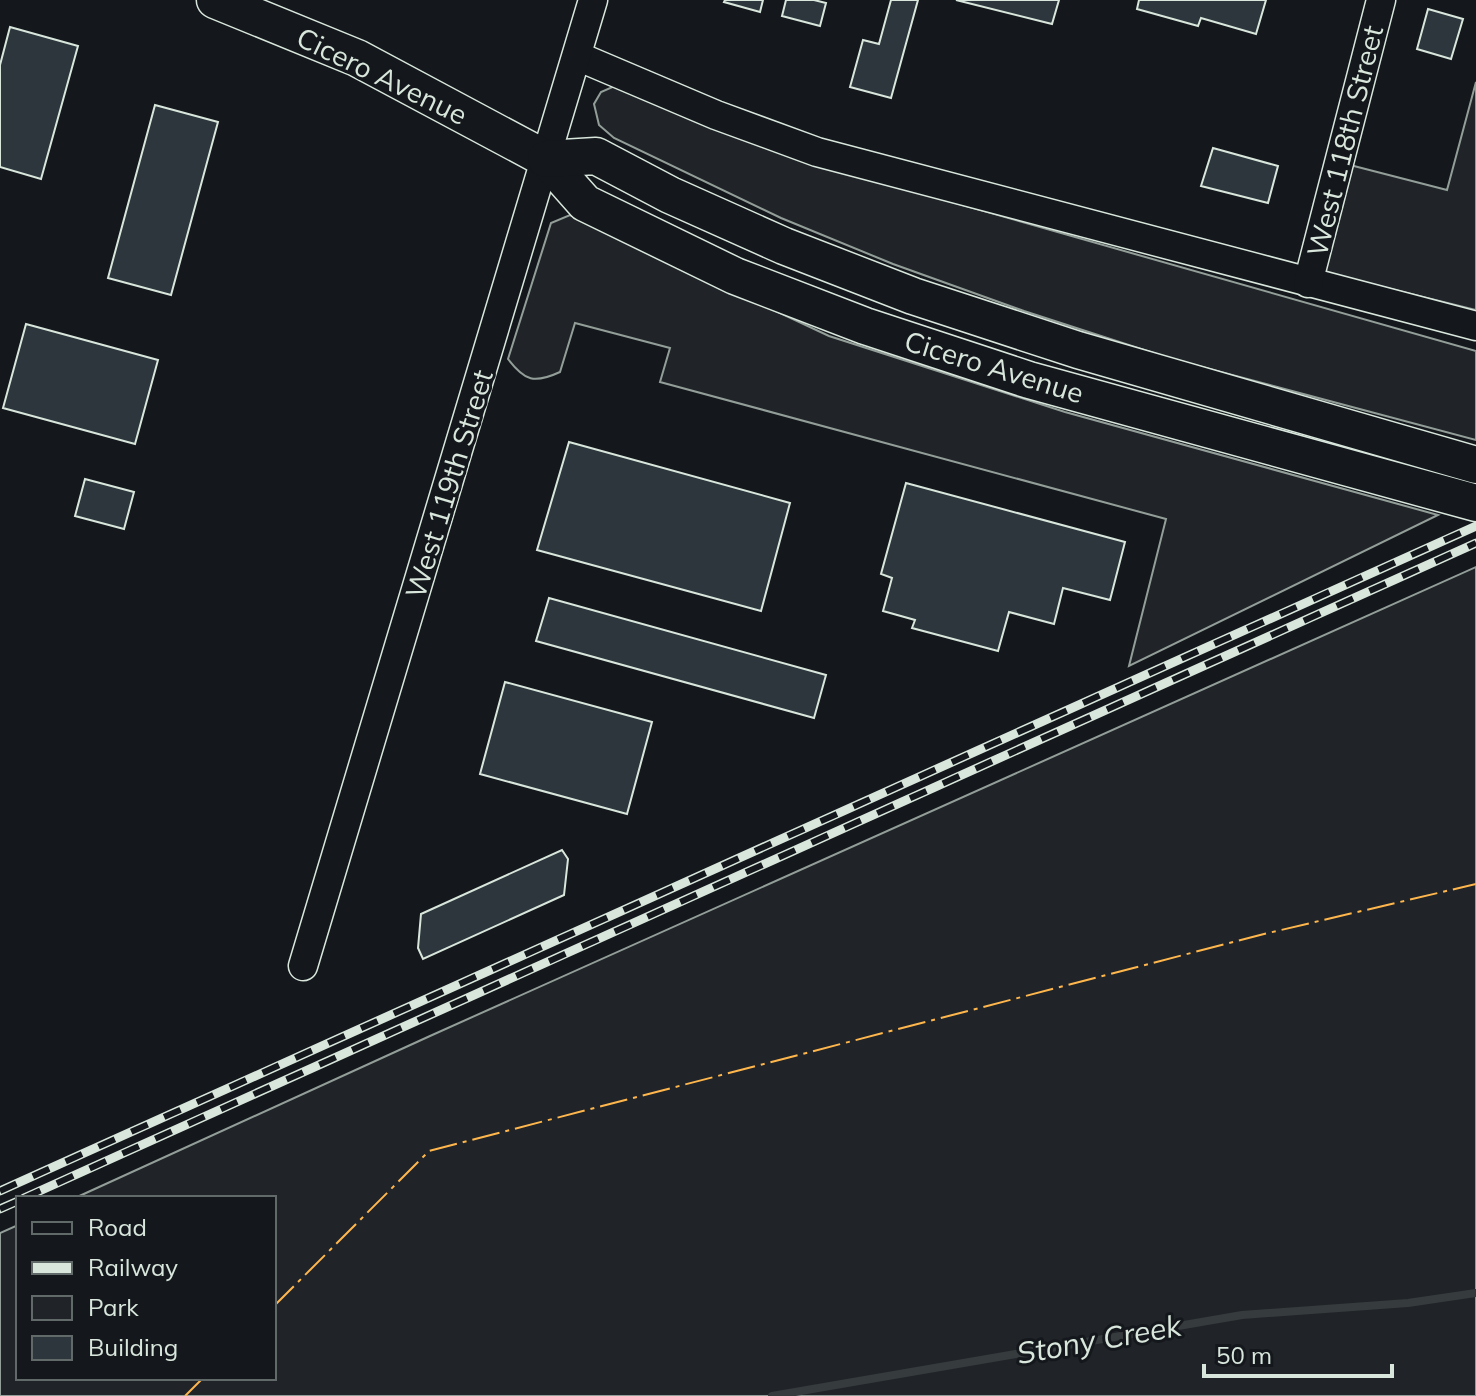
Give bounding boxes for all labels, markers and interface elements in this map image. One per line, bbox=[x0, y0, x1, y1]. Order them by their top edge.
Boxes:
street label: Cicero Avenue bbox=[291, 19, 473, 132]
street label: West 118th Street bbox=[1299, 22, 1390, 260]
street label: Cicero Avenue bbox=[900, 323, 1088, 410]
street label: West 119th Street bbox=[397, 365, 500, 602]
legend bbox=[16, 1196, 276, 1380]
text: Road bbox=[88, 1212, 147, 1242]
text: Railway bbox=[88, 1252, 178, 1282]
text: Park bbox=[88, 1292, 139, 1322]
water label: Stony Creek bbox=[1013, 1306, 1186, 1372]
scale bar bbox=[1204, 1328, 1392, 1378]
text: Building bbox=[88, 1332, 178, 1362]
text: 50 m bbox=[1216, 1340, 1272, 1370]

